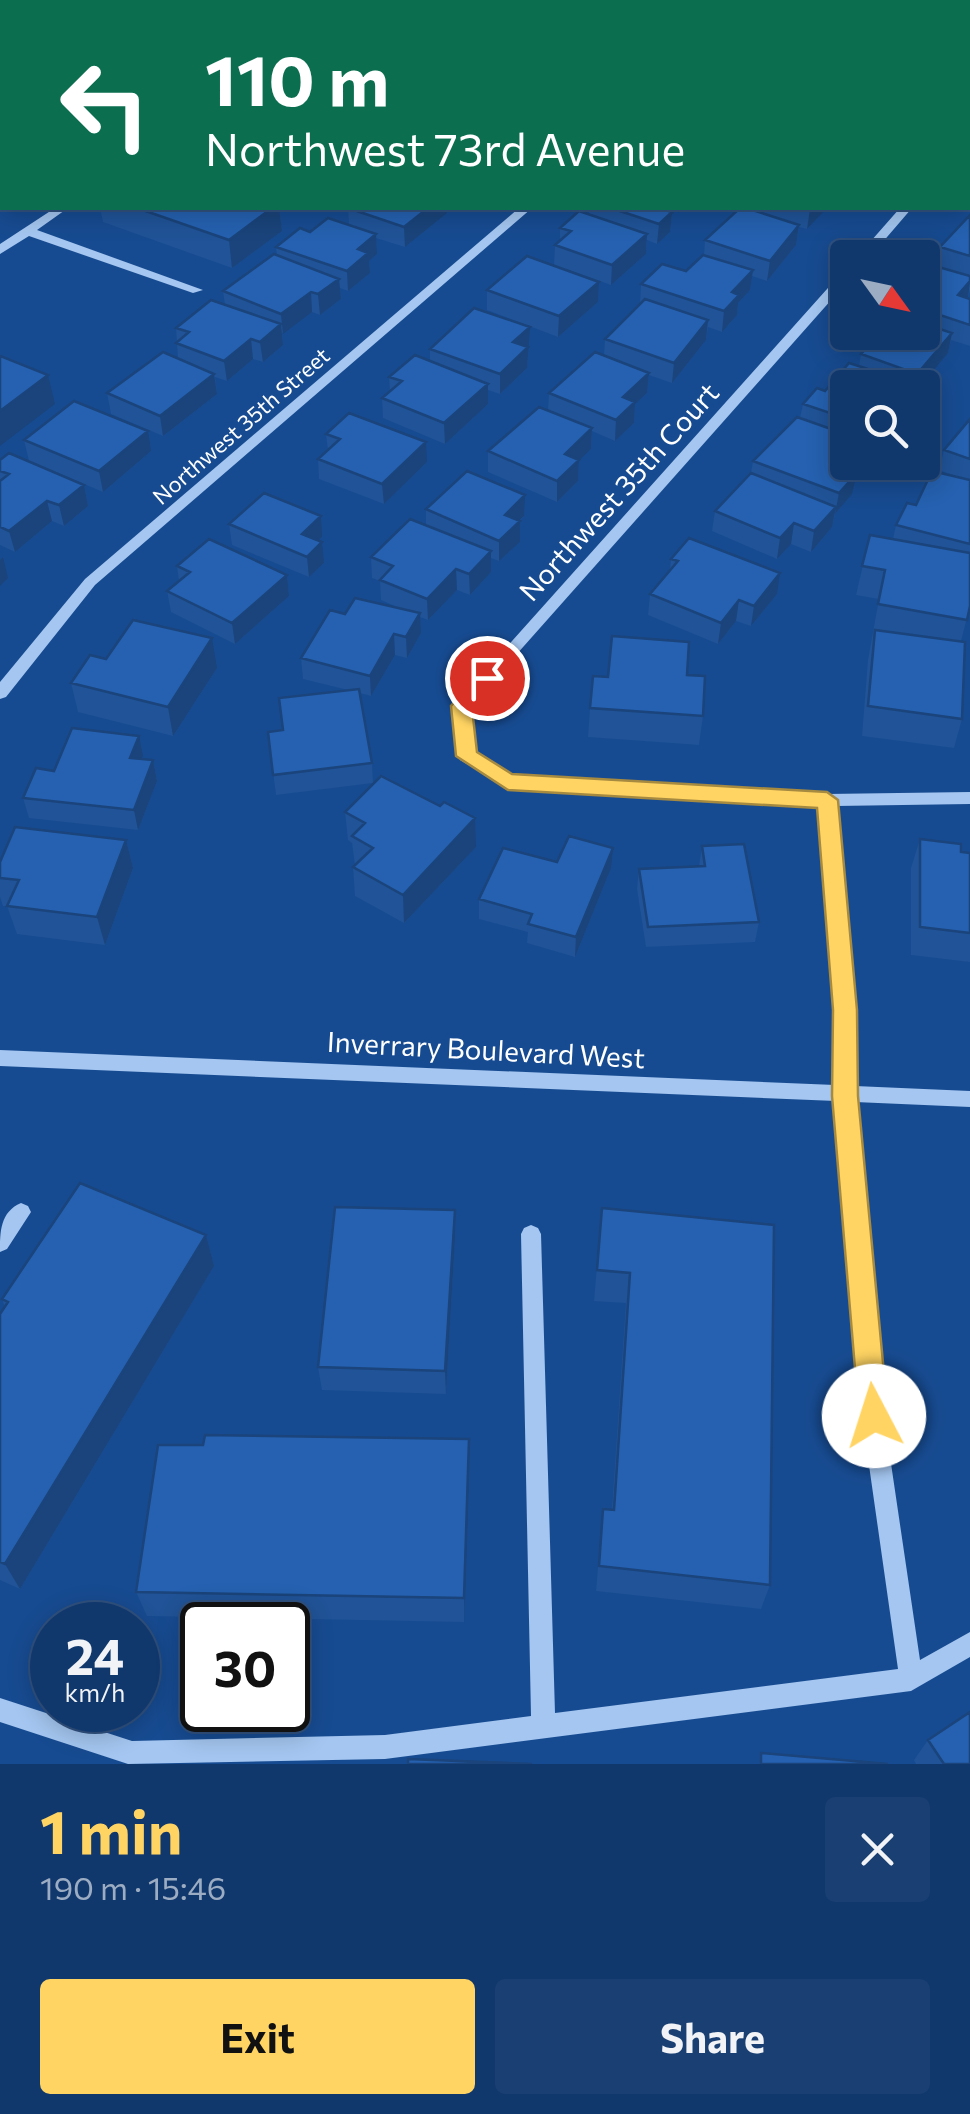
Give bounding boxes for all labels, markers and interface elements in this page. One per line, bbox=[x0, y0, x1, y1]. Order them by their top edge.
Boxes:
text: 110 m bbox=[205, 35, 389, 120]
icon: left bbox=[40, 40, 170, 170]
text: Northwest 73rd Avenue bbox=[205, 120, 685, 175]
north arrow bbox=[830, 240, 940, 350]
map controls bbox=[830, 240, 940, 480]
street label: Northwest 35th Street bbox=[147, 342, 334, 510]
button: search bbox=[830, 370, 940, 480]
street label: Northwest 35th Court bbox=[511, 375, 725, 607]
pin bbox=[445, 636, 530, 721]
icon: arrive bbox=[460, 651, 515, 706]
street label: Inverrary Boulevard West bbox=[326, 1024, 646, 1074]
position arrow bbox=[822, 1364, 926, 1468]
speed limit sign: 30 bbox=[180, 1602, 310, 1732]
text: 24 bbox=[66, 1624, 124, 1685]
text: km/h bbox=[65, 1677, 125, 1707]
text: 1 min bbox=[40, 1793, 182, 1866]
button: close bbox=[825, 1797, 930, 1902]
text: 190 m · 15:46 bbox=[40, 1867, 226, 1907]
button: Exit bbox=[40, 1979, 475, 2094]
button: Share bbox=[495, 1979, 930, 2094]

